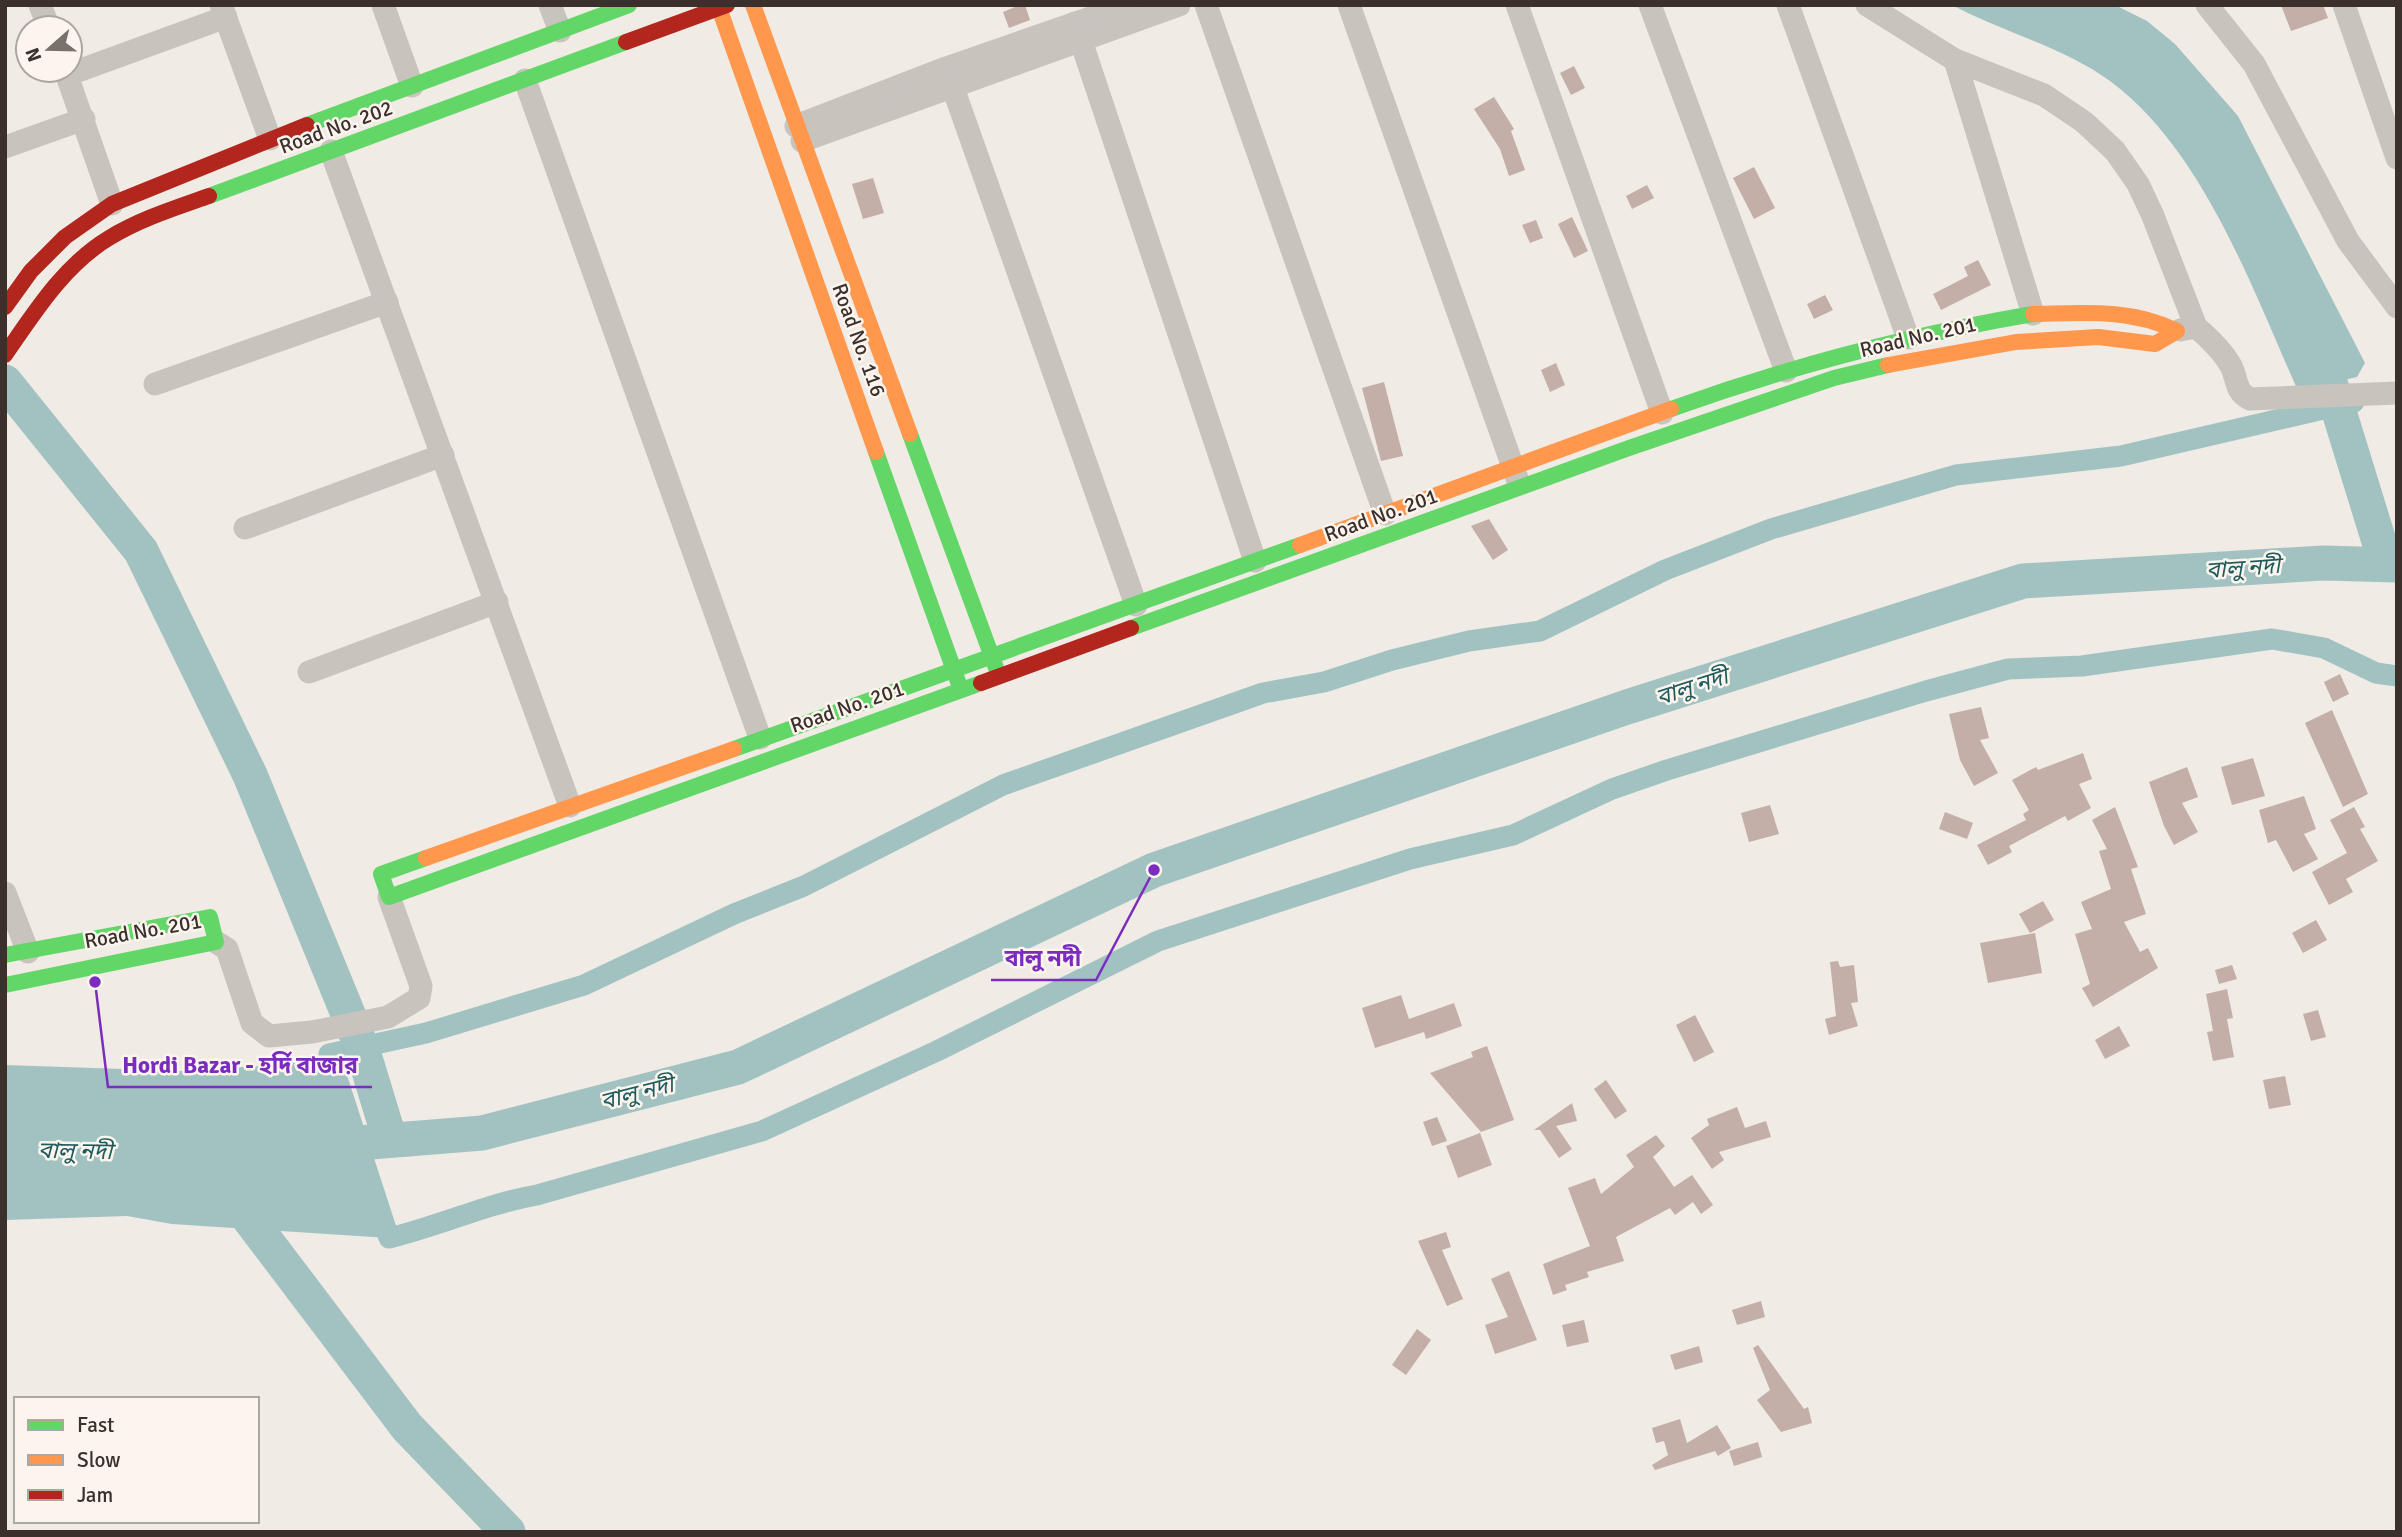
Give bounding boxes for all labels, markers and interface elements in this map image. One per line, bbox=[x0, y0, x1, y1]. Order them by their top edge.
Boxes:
north arrow bbox=[14, 14, 84, 84]
text: N bbox=[20, 44, 48, 65]
street label: Road No. 202 bbox=[276, 94, 396, 160]
street label: Road No. 116 bbox=[826, 280, 892, 400]
street label: Road No. 201 bbox=[1857, 311, 1979, 363]
street label: Road No. 201 bbox=[1321, 482, 1441, 548]
water label: বালু নদী bbox=[2205, 551, 2285, 585]
water label: বালু নদী bbox=[1652, 661, 1736, 712]
street label: Road No. 201 bbox=[787, 675, 907, 739]
street label: Road No. 201 bbox=[82, 908, 204, 954]
callout: বালু নদী bbox=[991, 936, 1096, 980]
text: বালু নদী bbox=[1004, 944, 1082, 973]
callout: Hordi Bazar - হর্দি বাজার bbox=[108, 1043, 372, 1087]
text: Hordi Bazar - হর্দি বাজার bbox=[122, 1051, 359, 1080]
water label: বালু নদী bbox=[597, 1069, 680, 1116]
water label: বালু নদী bbox=[38, 1136, 116, 1166]
legend bbox=[14, 1397, 259, 1523]
text: Fast bbox=[77, 1412, 114, 1438]
text: Slow bbox=[77, 1447, 121, 1473]
text: Jam bbox=[77, 1482, 113, 1508]

